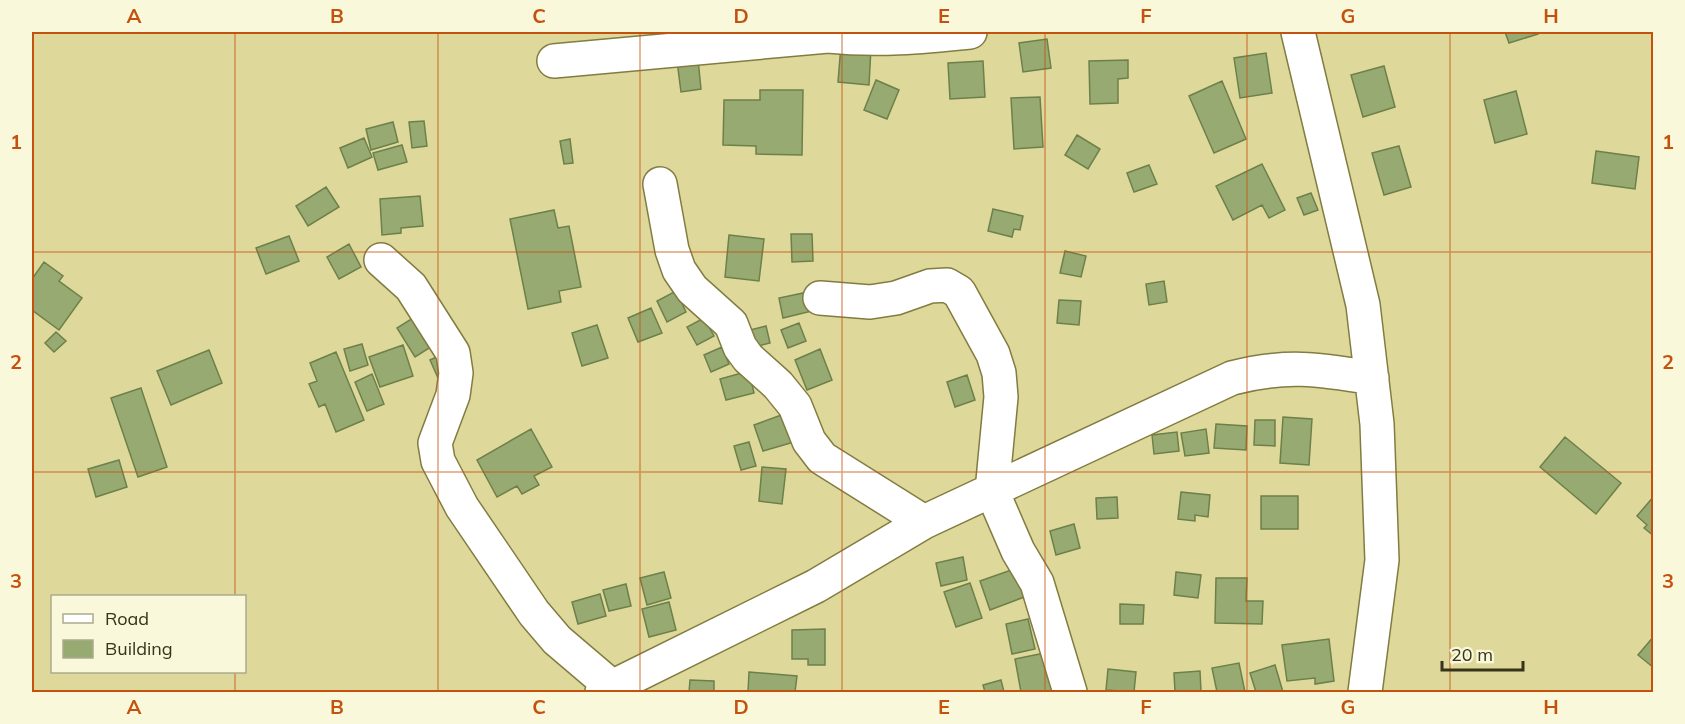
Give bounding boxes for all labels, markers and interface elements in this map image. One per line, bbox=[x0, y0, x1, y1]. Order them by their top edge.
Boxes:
text: A bbox=[127, 3, 142, 28]
text: B bbox=[330, 3, 344, 28]
text: C bbox=[532, 3, 546, 28]
text: D bbox=[733, 3, 749, 28]
text: E bbox=[938, 3, 950, 28]
text: F bbox=[1140, 3, 1152, 28]
text: G bbox=[1341, 3, 1355, 28]
text: H bbox=[1543, 3, 1559, 28]
text: 1 bbox=[10, 129, 22, 154]
text: 1 bbox=[1662, 129, 1674, 154]
text: 2 bbox=[10, 349, 22, 374]
text: 2 bbox=[1662, 349, 1674, 374]
text: 3 bbox=[10, 568, 22, 593]
text: 3 bbox=[1662, 568, 1674, 593]
legend bbox=[51, 595, 246, 673]
text: Road bbox=[105, 607, 149, 630]
scale bar bbox=[1442, 634, 1523, 672]
text: Building bbox=[105, 637, 173, 660]
text: 20 m bbox=[1451, 643, 1493, 666]
text: A bbox=[127, 694, 142, 719]
text: B bbox=[330, 694, 344, 719]
text: C bbox=[532, 694, 546, 719]
text: D bbox=[733, 694, 749, 719]
text: E bbox=[938, 694, 950, 719]
text: F bbox=[1140, 694, 1152, 719]
text: G bbox=[1341, 694, 1355, 719]
text: H bbox=[1543, 694, 1559, 719]

